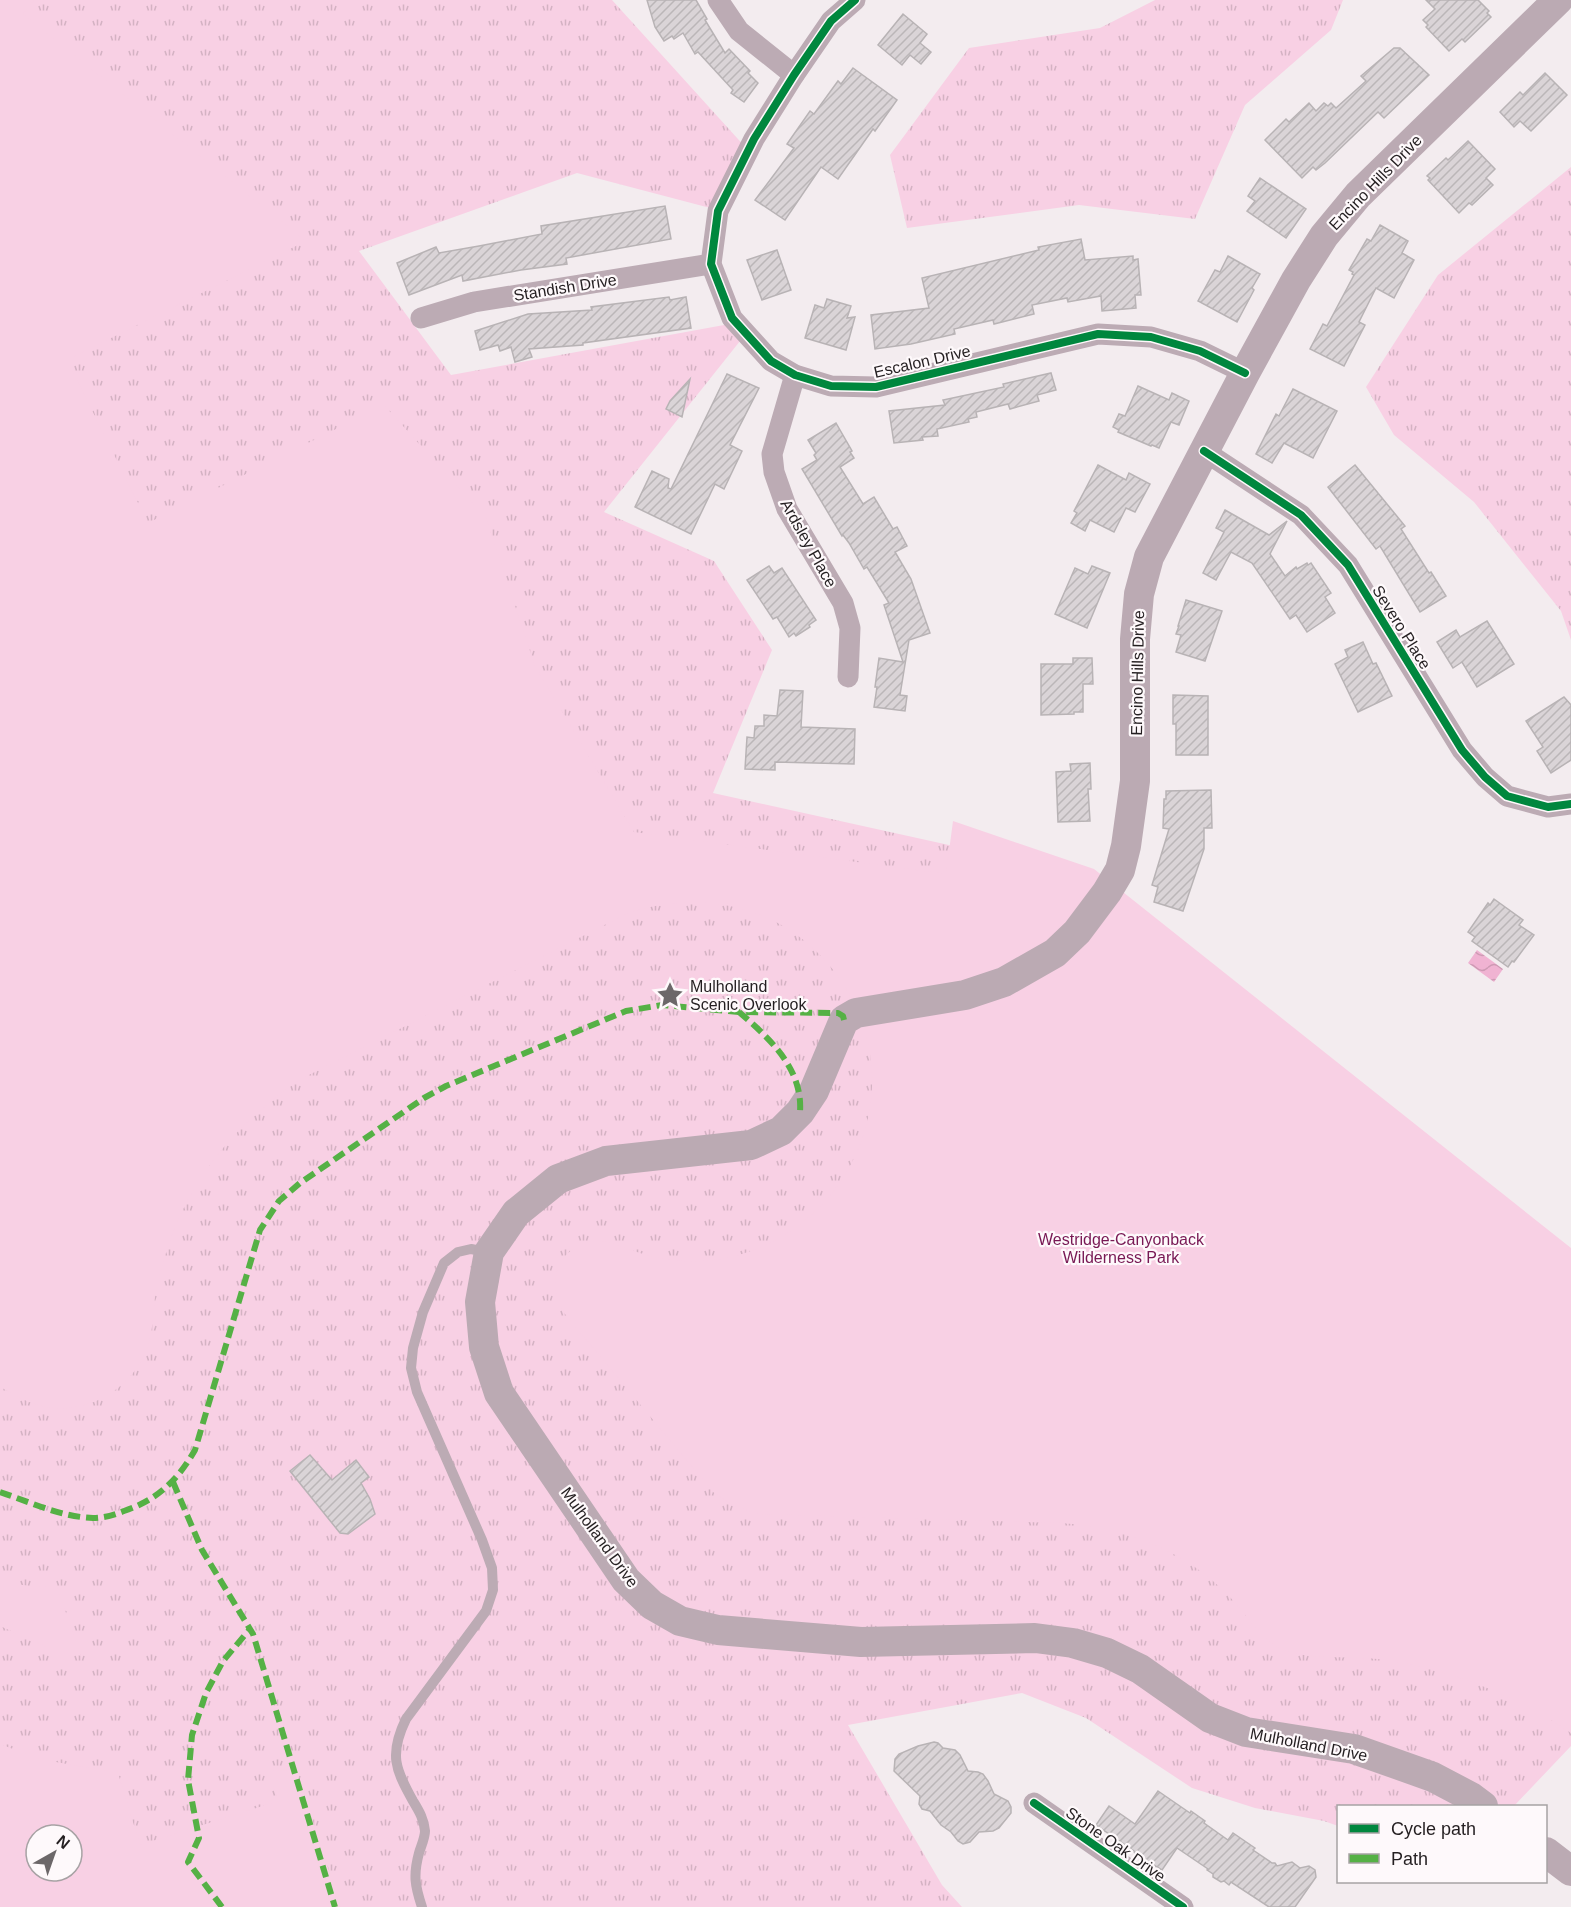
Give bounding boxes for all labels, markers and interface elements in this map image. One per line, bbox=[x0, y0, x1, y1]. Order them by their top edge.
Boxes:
street label: Encino Hills Drive bbox=[1326, 131, 1425, 233]
street label: Standish Drive bbox=[512, 271, 618, 304]
street label: Escalon Drive bbox=[872, 342, 972, 381]
street label: Ardsley Place bbox=[777, 496, 840, 590]
street label: Severo Place bbox=[1369, 582, 1434, 672]
street label: Encino Hills Drive bbox=[1128, 610, 1147, 736]
place label: Mulholland Scenic Overlook bbox=[690, 978, 807, 1013]
place icon: Mulholland Scenic Overlook bbox=[655, 980, 685, 1010]
park label: Westridge-Canyonback Wilderness Park bbox=[1038, 1231, 1205, 1266]
street label: Mulholland Drive bbox=[558, 1484, 642, 1591]
street label: Mulholland Drive bbox=[1249, 1725, 1369, 1764]
street label: Stone Oak Drive bbox=[1063, 1804, 1169, 1885]
legend bbox=[1337, 1805, 1547, 1883]
text: Cycle path bbox=[1391, 1819, 1476, 1839]
north arrow bbox=[24, 1823, 84, 1883]
text: N bbox=[53, 1832, 73, 1852]
text: Path bbox=[1391, 1849, 1428, 1869]

